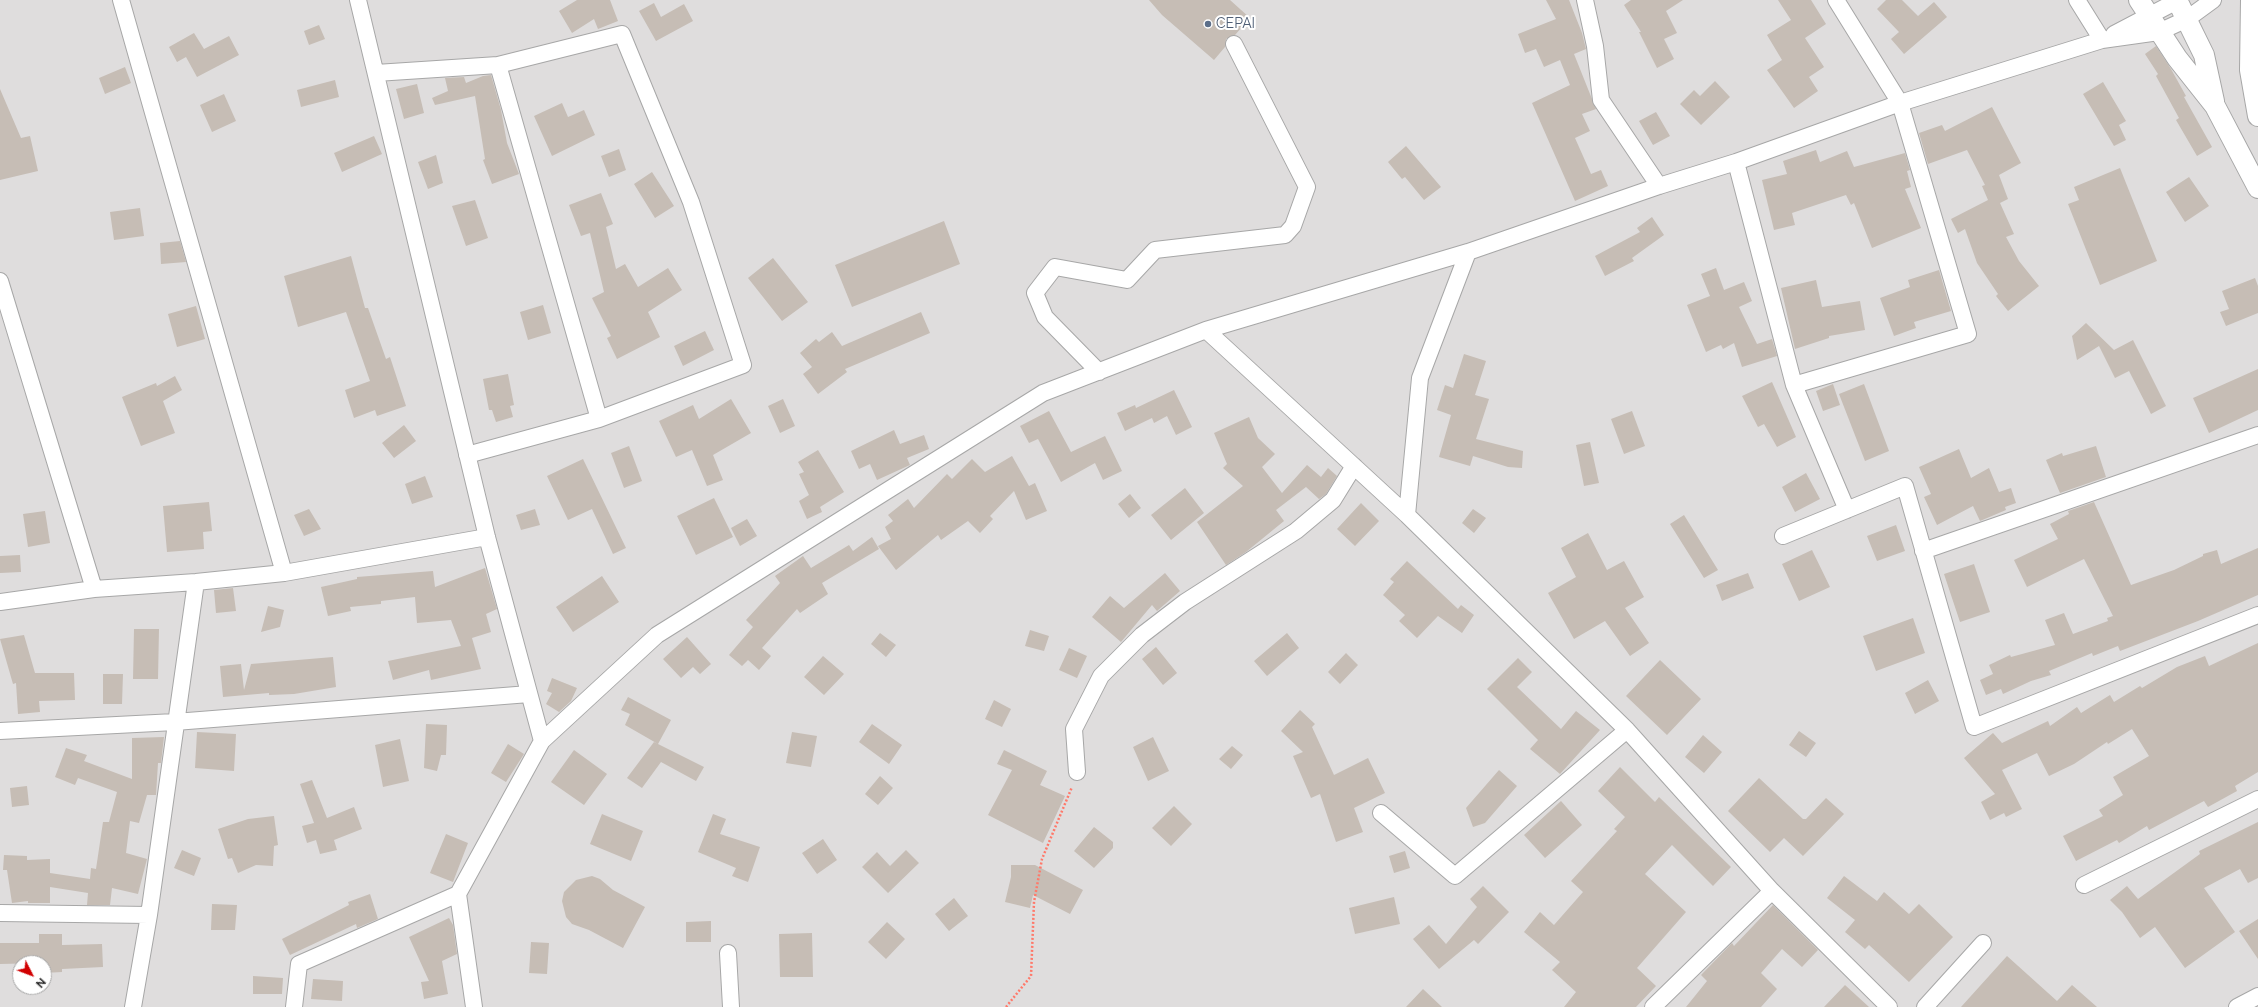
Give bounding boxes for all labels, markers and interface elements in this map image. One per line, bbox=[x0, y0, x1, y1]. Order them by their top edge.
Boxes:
place label: CEPAI bbox=[1216, 16, 1255, 32]
marker: CEPAI bbox=[1203, 19, 1213, 29]
north arrow bbox=[12, 955, 52, 995]
text: N bbox=[33, 975, 48, 990]

